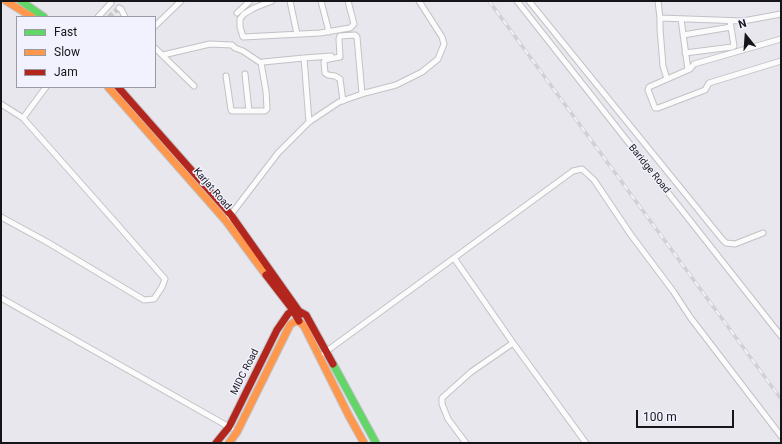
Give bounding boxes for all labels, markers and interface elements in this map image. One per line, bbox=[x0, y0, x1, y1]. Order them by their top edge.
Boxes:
legend bbox=[16, 16, 156, 88]
north arrow bbox=[726, 16, 766, 56]
text: N bbox=[737, 17, 748, 31]
text: Fast bbox=[54, 25, 77, 39]
text: Slow bbox=[54, 45, 80, 59]
text: Jam bbox=[54, 65, 78, 79]
street label: Baridge Road bbox=[626, 142, 672, 196]
street label: Karjat Road bbox=[191, 166, 233, 212]
street label: MIDC Road bbox=[228, 347, 262, 397]
scale bar bbox=[638, 402, 736, 428]
text: 100 m bbox=[643, 410, 677, 424]

